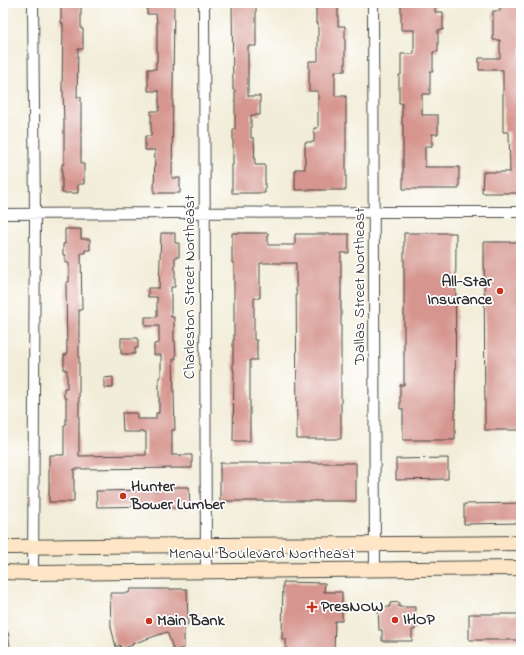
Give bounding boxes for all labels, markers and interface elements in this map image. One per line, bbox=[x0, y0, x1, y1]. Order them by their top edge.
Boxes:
street label: Charleston Street Northeast bbox=[178, 194, 202, 379]
street label: Dallas Street Northeast bbox=[348, 207, 372, 366]
place label: All-Star Insurance bbox=[427, 270, 493, 312]
marker: All-Star Insurance bbox=[495, 286, 505, 296]
place label: Hunter Bower Lumber bbox=[130, 475, 226, 517]
marker: Hunter Bower Lumber bbox=[118, 491, 128, 501]
street label: Menaul Boulevard Northeast bbox=[169, 542, 356, 566]
place label: PresNOW bbox=[321, 595, 383, 619]
marker: PresNOW bbox=[306, 601, 318, 613]
place label: IHOP bbox=[403, 608, 436, 632]
place label: Main Bank bbox=[157, 609, 225, 633]
marker: IHOP bbox=[390, 615, 400, 625]
marker: Main Bank bbox=[144, 616, 154, 626]

